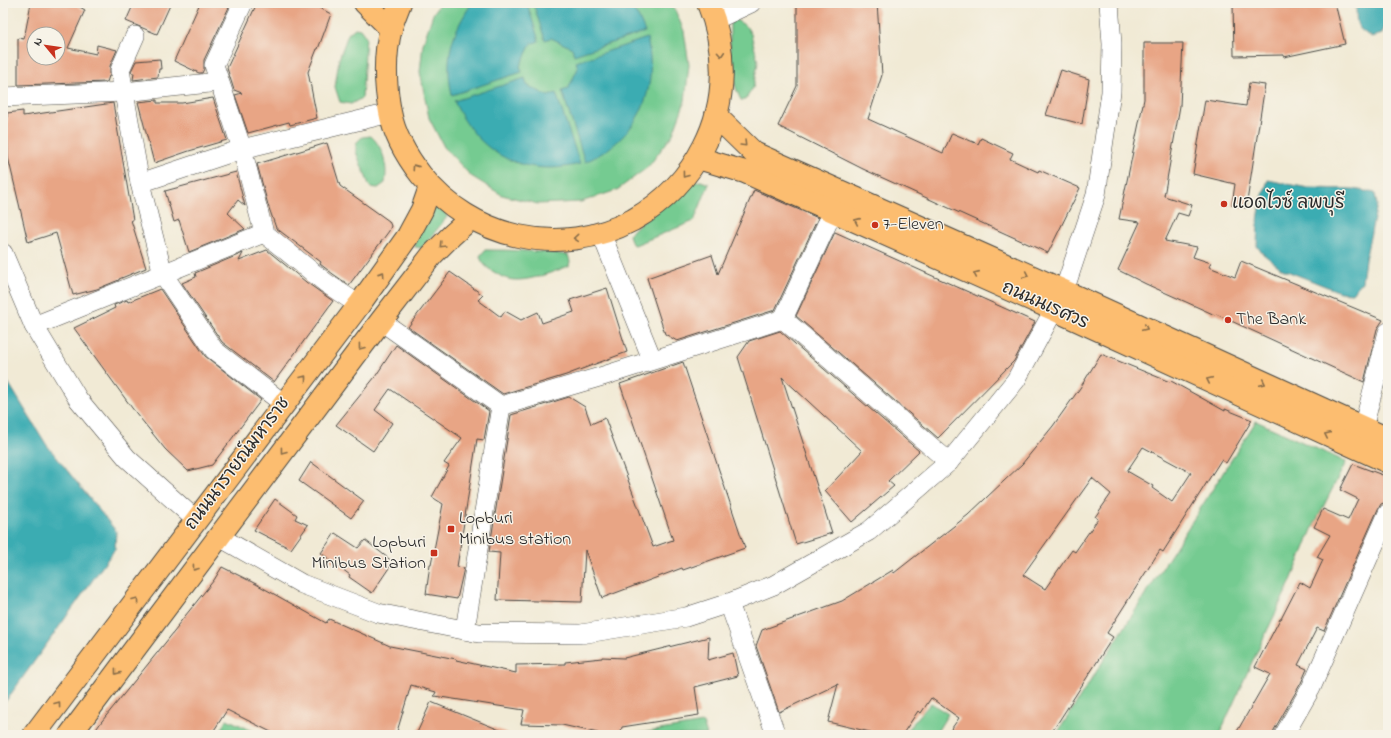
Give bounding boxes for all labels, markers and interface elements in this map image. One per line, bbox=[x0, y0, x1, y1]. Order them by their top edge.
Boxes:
north arrow bbox=[26, 26, 66, 66]
text: N bbox=[29, 35, 47, 49]
one-way arrow bbox=[717, 51, 726, 57]
one-way arrow bbox=[739, 139, 747, 146]
one-way arrow bbox=[413, 164, 420, 171]
one-way arrow bbox=[683, 171, 690, 178]
place label: แอดไวซ์ ลพบุรี bbox=[1232, 189, 1344, 217]
marker: แอดไวซ์ ลพบุรี bbox=[1219, 199, 1229, 209]
place label: 7-Eleven bbox=[883, 212, 944, 238]
one-way arrow bbox=[854, 218, 861, 226]
marker: 7-Eleven bbox=[870, 220, 880, 230]
one-way arrow bbox=[573, 234, 579, 243]
one-way arrow bbox=[439, 240, 447, 248]
one-way arrow bbox=[1023, 270, 1030, 278]
one-way arrow bbox=[377, 271, 384, 278]
one-way arrow bbox=[972, 271, 979, 279]
street label: ถนนนเรศวร bbox=[997, 275, 1093, 337]
place label: The Bank bbox=[1236, 307, 1306, 333]
marker: The Bank bbox=[1223, 315, 1233, 325]
one-way arrow bbox=[1140, 323, 1148, 331]
one-way arrow bbox=[358, 343, 366, 350]
one-way arrow bbox=[299, 375, 306, 382]
one-way arrow bbox=[1205, 377, 1213, 385]
one-way arrow bbox=[1258, 378, 1266, 386]
street label: ถนนนารายณ์มหาราช bbox=[178, 391, 297, 536]
one-way arrow bbox=[1324, 431, 1331, 439]
one-way arrow bbox=[280, 446, 287, 453]
place label: Lopburi Minibus station bbox=[459, 506, 571, 553]
marker: Lopburi Minibus station bbox=[446, 524, 456, 534]
place label: Lopburi Minibus Station bbox=[311, 530, 426, 577]
marker: Lopburi Minibus Station bbox=[429, 548, 439, 558]
one-way arrow bbox=[192, 563, 199, 570]
one-way arrow bbox=[131, 597, 138, 604]
one-way arrow bbox=[114, 668, 122, 675]
one-way arrow bbox=[53, 701, 60, 708]

